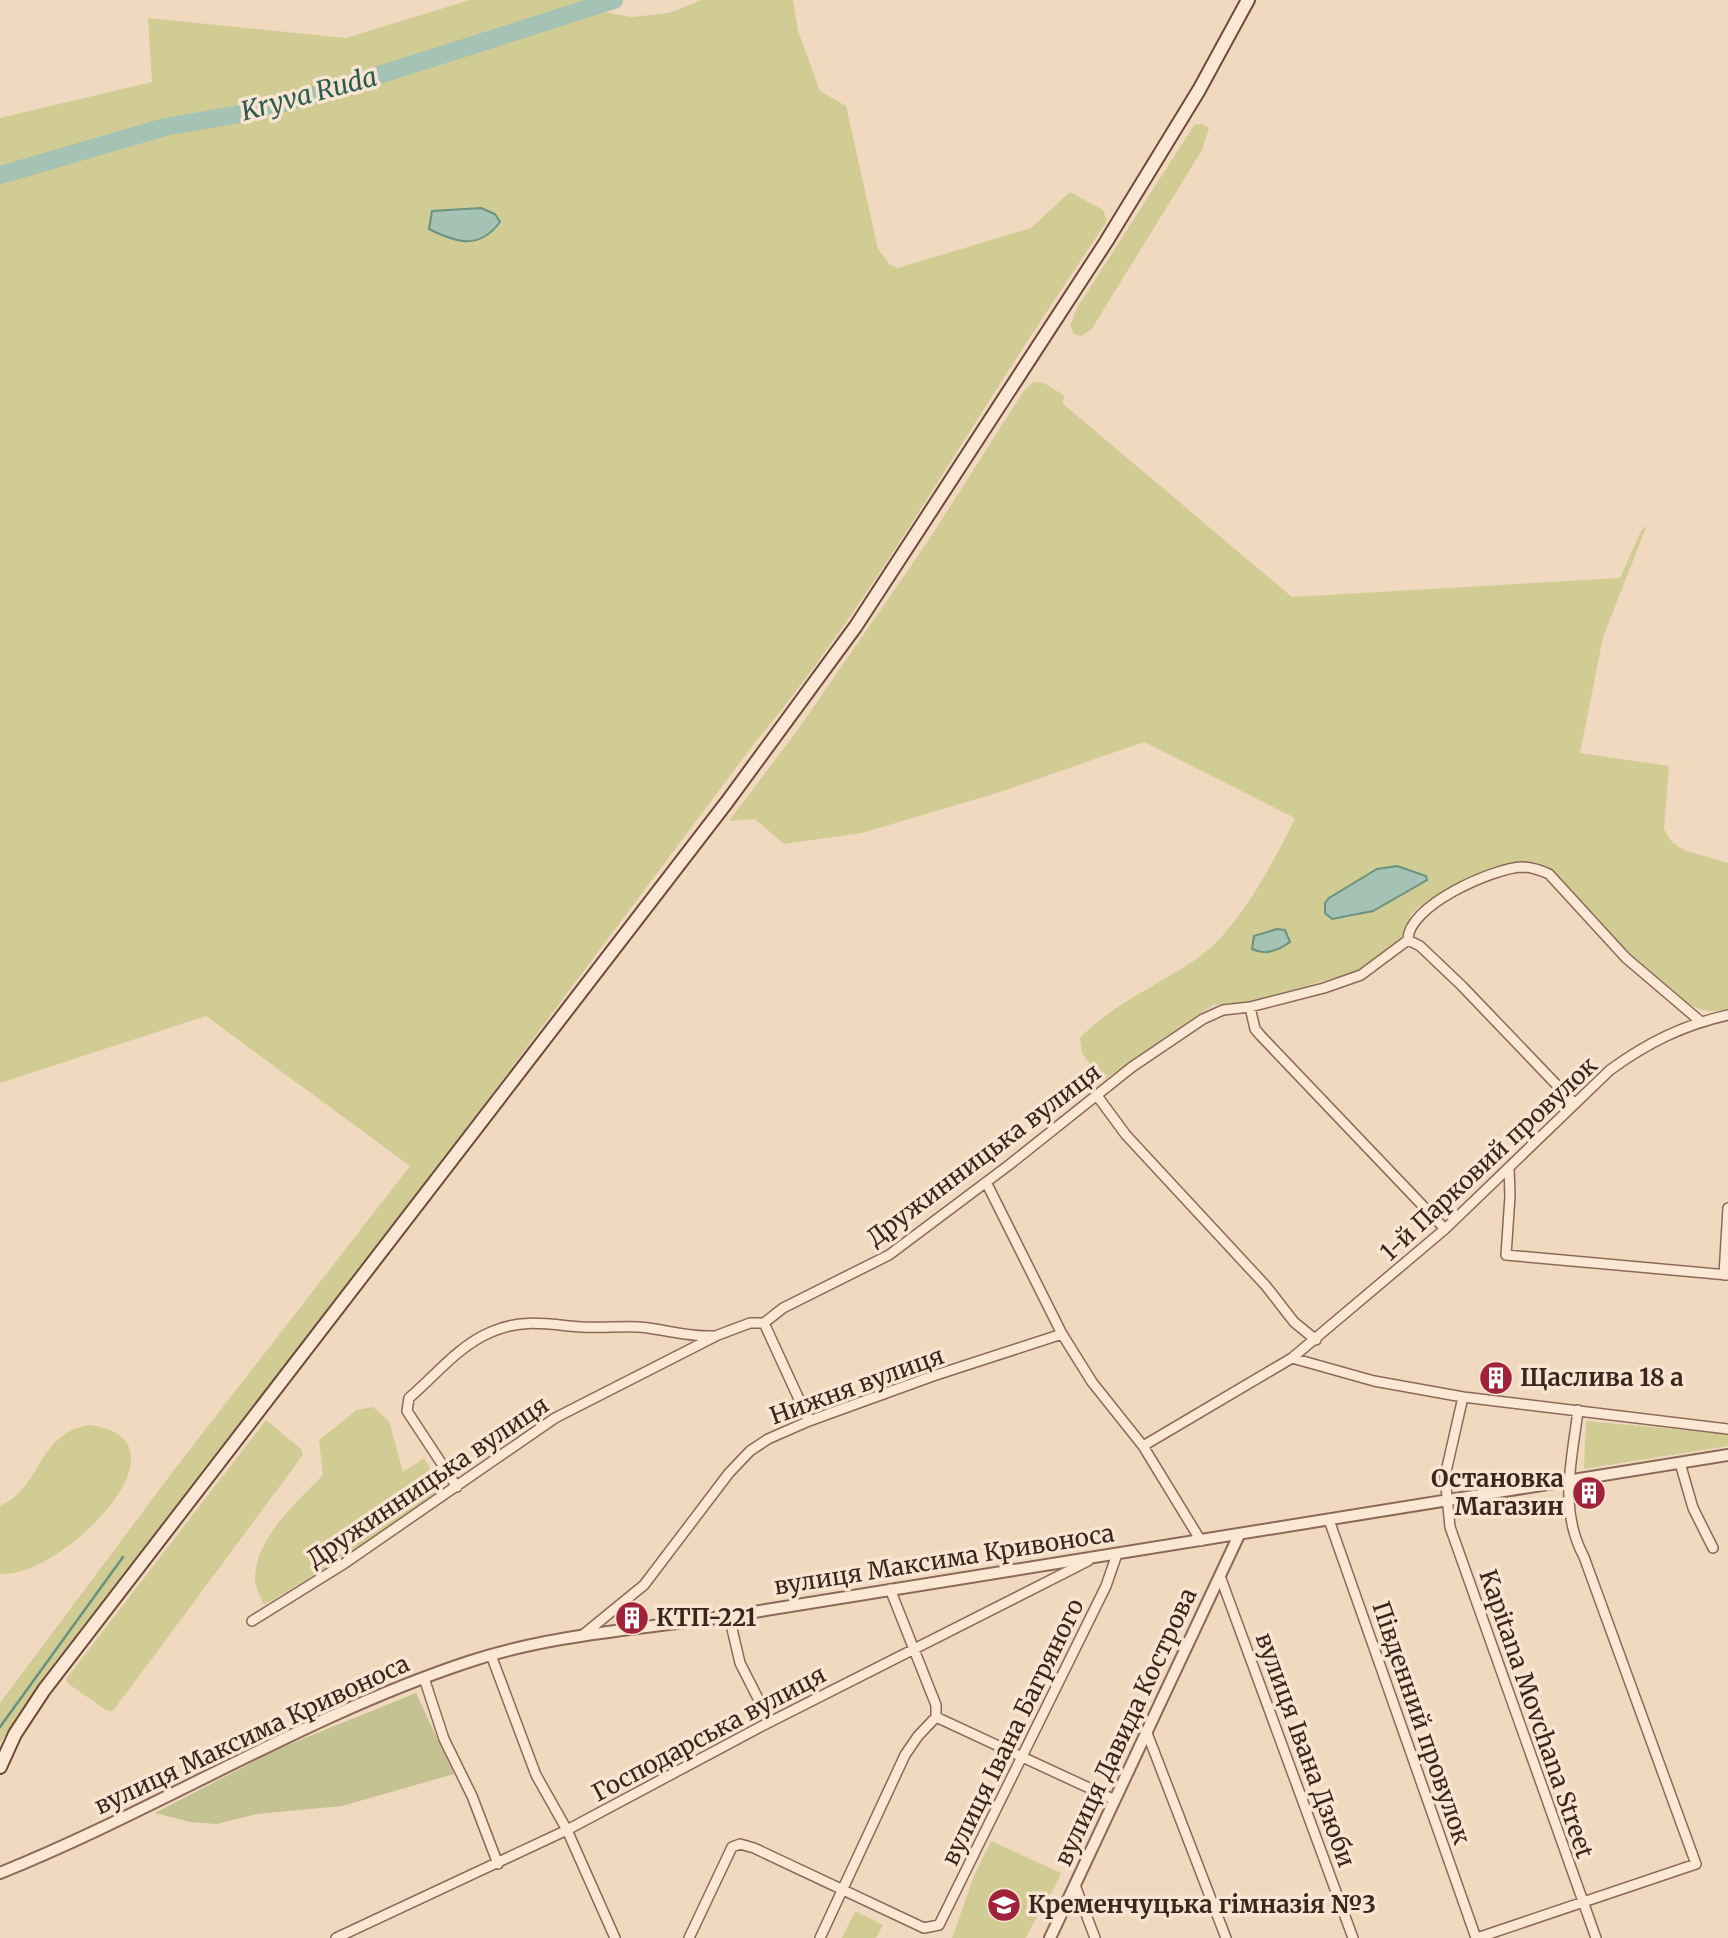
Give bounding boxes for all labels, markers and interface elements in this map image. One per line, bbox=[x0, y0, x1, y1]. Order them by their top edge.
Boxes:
water label: Kryva Ruda bbox=[236, 60, 380, 128]
street label: 1-й Парковий провулок bbox=[1374, 1050, 1604, 1267]
street label: Дружинницька вулиця bbox=[860, 1056, 1107, 1253]
street label: Нижня вулиця bbox=[766, 1340, 948, 1431]
building icon: Щаслива 18 а bbox=[1477, 1359, 1515, 1397]
place label: Щаслива 18 а bbox=[1520, 1362, 1684, 1393]
street label: Дружинницька вулиця bbox=[301, 1389, 555, 1574]
place label: Остановка Магазин bbox=[1431, 1463, 1564, 1522]
building icon: Остановка Магазин bbox=[1570, 1474, 1608, 1512]
street label: вулиця Максима Кривоноса bbox=[772, 1517, 1116, 1602]
street label: Kapitana Movchana Street bbox=[1472, 1565, 1601, 1863]
street label: вулиця Давида Кострова bbox=[1047, 1583, 1204, 1871]
street label: вулиця Івана Багряного bbox=[934, 1593, 1091, 1870]
street label: Південний провулок bbox=[1365, 1597, 1478, 1848]
building icon: КТП-221 bbox=[613, 1599, 651, 1637]
place label: КТП-221 bbox=[656, 1602, 757, 1633]
street label: вулиця Івана Дзюби bbox=[1249, 1628, 1362, 1871]
street label: вулиця Максима Кривоноса bbox=[89, 1648, 414, 1821]
street label: Господарська вулиця bbox=[586, 1659, 831, 1808]
school or university icon: Кременчуцька гімназія №3 bbox=[985, 1886, 1023, 1924]
place label: Кременчуцька гімназія №3 bbox=[1028, 1889, 1376, 1920]

